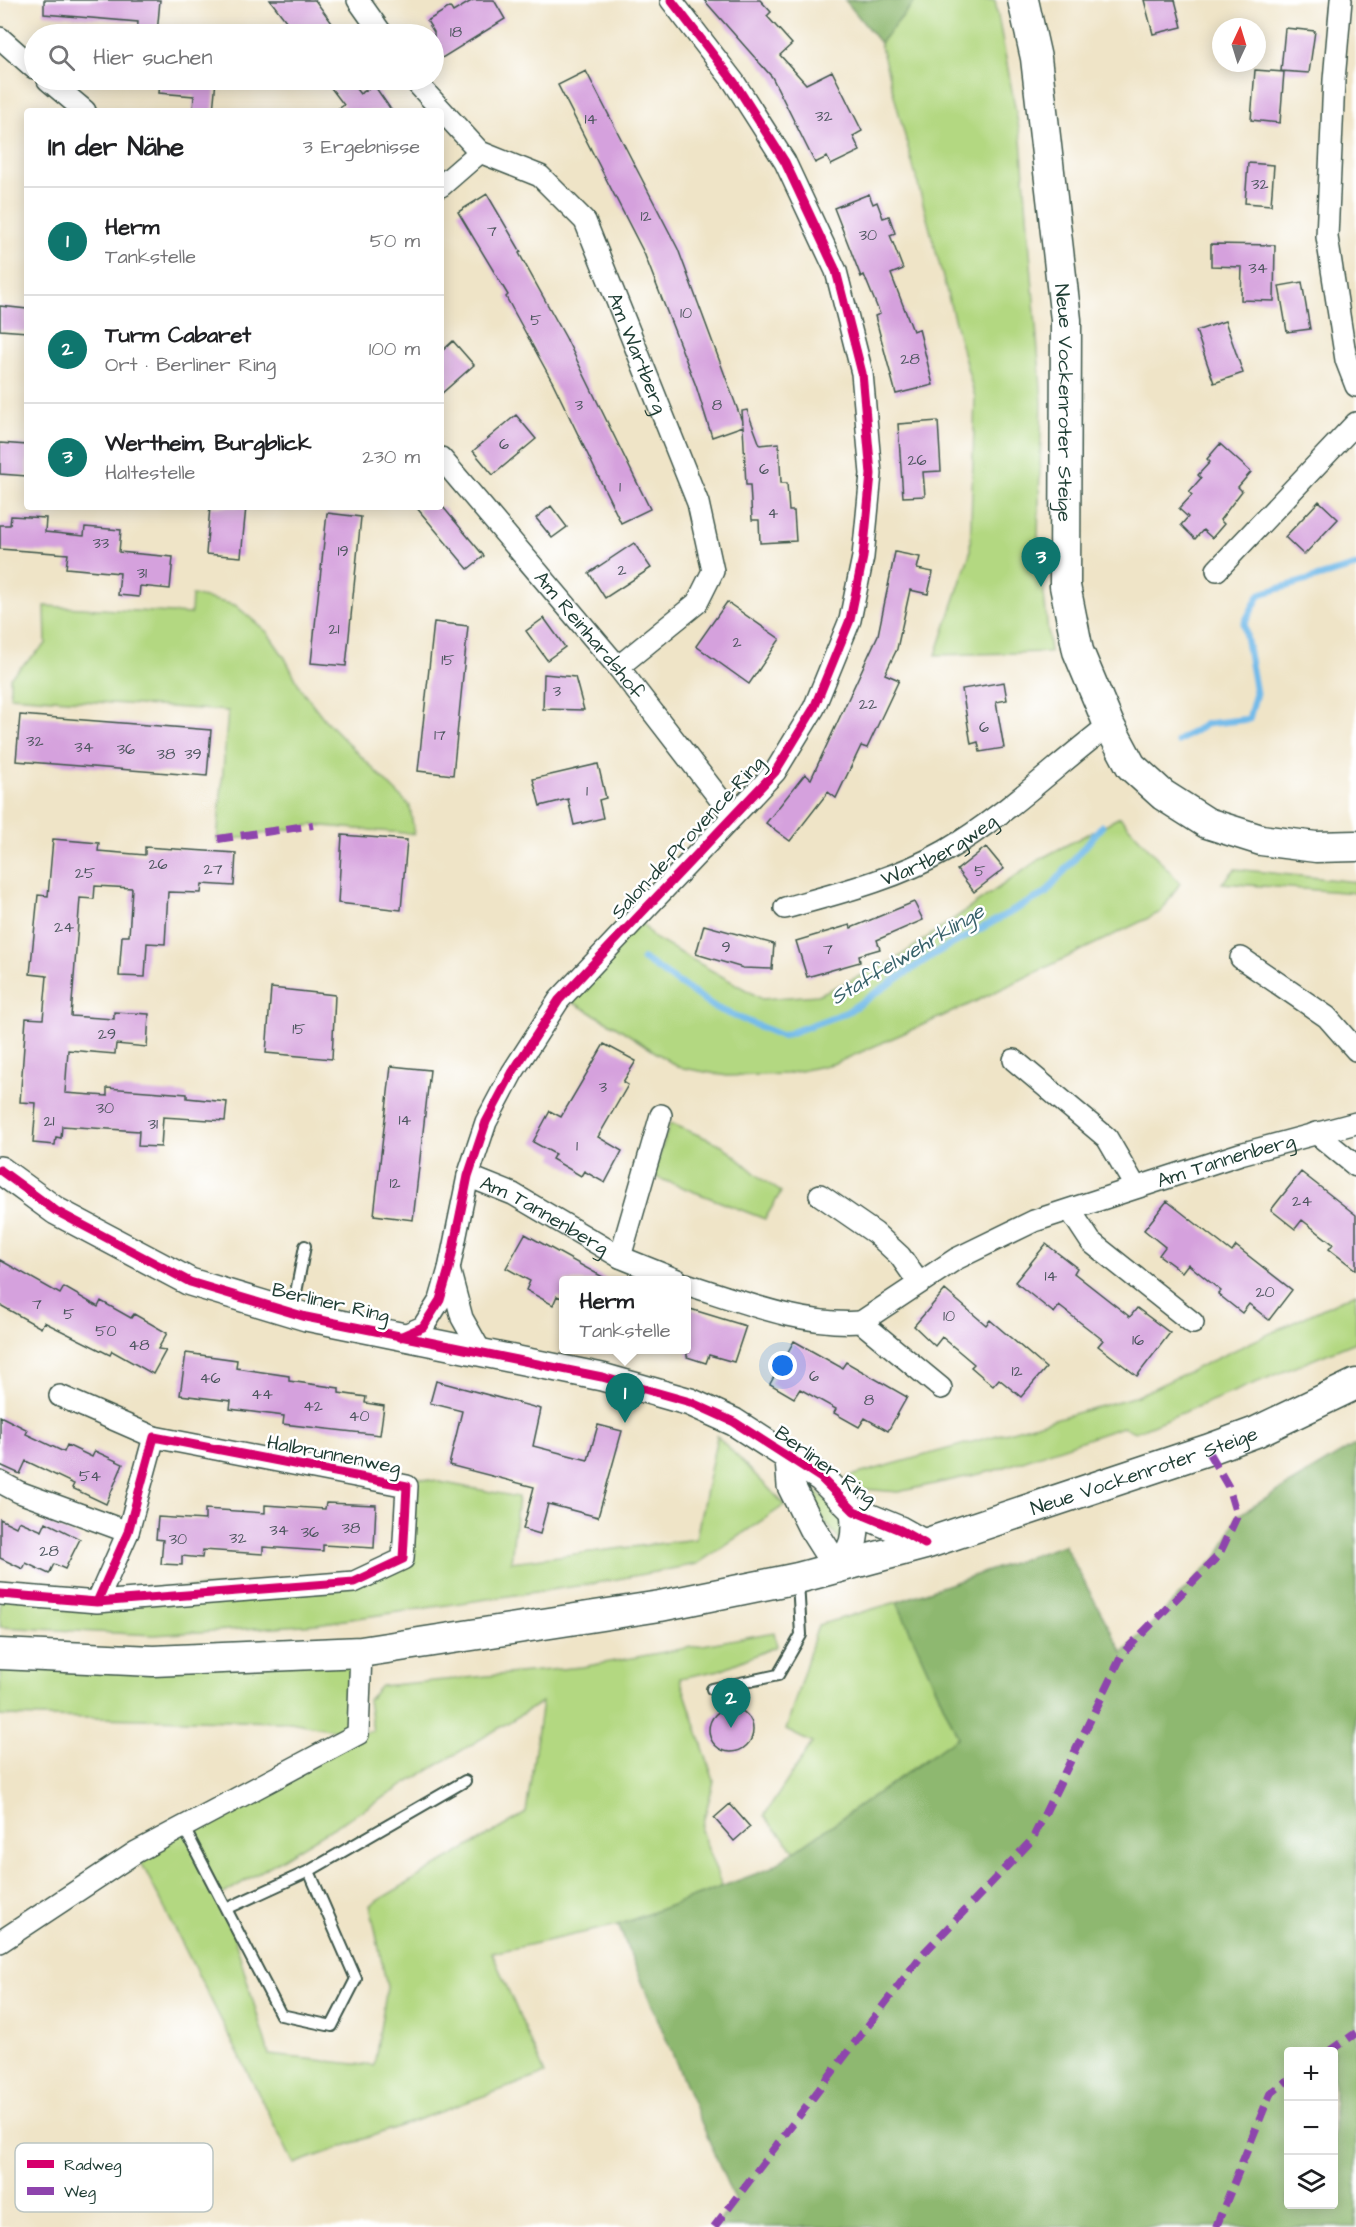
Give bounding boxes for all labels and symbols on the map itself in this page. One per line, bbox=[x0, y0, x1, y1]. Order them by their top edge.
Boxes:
north arrow bbox=[1212, 18, 1266, 72]
house number: 18 bbox=[450, 21, 462, 43]
house number: 32 bbox=[815, 105, 833, 127]
house number: 14 bbox=[585, 108, 598, 130]
house number: 32 bbox=[1251, 173, 1269, 195]
house number: 12 bbox=[640, 205, 652, 227]
house number: 7 bbox=[487, 220, 497, 242]
house number: 30 bbox=[859, 224, 877, 246]
house number: 34 bbox=[1248, 257, 1268, 279]
street label: Neue Vockenroter Steige bbox=[1047, 283, 1079, 522]
street label: Am Wartberg bbox=[600, 289, 674, 418]
house number: 10 bbox=[680, 302, 692, 324]
house number: 5 bbox=[530, 309, 542, 331]
house number: 28 bbox=[900, 348, 920, 370]
house number: 3 bbox=[575, 394, 583, 416]
house number: 8 bbox=[712, 394, 722, 416]
house number: 6 bbox=[499, 433, 509, 455]
house number: 26 bbox=[907, 449, 927, 471]
house number: 6 bbox=[759, 458, 769, 480]
house number: 1 bbox=[619, 476, 621, 498]
house number: 4 bbox=[768, 502, 779, 524]
house number: 33 bbox=[93, 532, 109, 554]
pin: 3 bbox=[1022, 538, 1060, 587]
house number: 19 bbox=[337, 540, 349, 562]
house number: 2 bbox=[617, 559, 627, 581]
house number: 31 bbox=[137, 562, 147, 584]
street label: Am Reinhardshof bbox=[527, 565, 651, 705]
house number: 21 bbox=[328, 618, 340, 640]
house number: 2 bbox=[732, 631, 742, 653]
house number: 15 bbox=[441, 649, 455, 671]
house number: 3 bbox=[553, 680, 561, 702]
house number: 22 bbox=[859, 693, 877, 715]
house number: 6 bbox=[979, 716, 989, 738]
house number: 17 bbox=[434, 724, 446, 746]
house number: 32 bbox=[26, 730, 44, 752]
house number: 34 bbox=[74, 736, 94, 758]
house number: 36 bbox=[117, 738, 135, 760]
house number: 38 bbox=[157, 743, 175, 765]
house number: 39 bbox=[184, 743, 202, 765]
street label: Salon-de-Provence-Ring bbox=[604, 750, 772, 926]
house number: 1 bbox=[586, 780, 588, 802]
street label: Wartbergweg bbox=[877, 808, 1004, 894]
house number: 26 bbox=[148, 853, 168, 875]
house number: 27 bbox=[204, 858, 223, 880]
house number: 5 bbox=[974, 860, 986, 882]
house number: 25 bbox=[75, 862, 96, 884]
water label: Staffelwehrklinge bbox=[825, 896, 992, 1013]
house number: 24 bbox=[54, 916, 74, 938]
house number: 9 bbox=[721, 936, 731, 958]
house number: 7 bbox=[823, 938, 833, 960]
house number: 15 bbox=[292, 1018, 306, 1040]
house number: 29 bbox=[98, 1023, 116, 1045]
house number: 3 bbox=[599, 1076, 607, 1098]
house number: 30 bbox=[96, 1097, 114, 1119]
house number: 14 bbox=[399, 1109, 412, 1131]
house number: 21 bbox=[43, 1110, 55, 1132]
house number: 31 bbox=[148, 1113, 158, 1135]
street label: Am Tannenberg bbox=[1153, 1127, 1299, 1195]
house number: 1 bbox=[576, 1135, 578, 1157]
street label: Am Tannenberg bbox=[476, 1169, 614, 1263]
house number: 12 bbox=[389, 1172, 401, 1194]
house number: 24 bbox=[1292, 1190, 1312, 1212]
house number: 14 bbox=[1045, 1265, 1058, 1287]
street label: Berliner Ring bbox=[269, 1276, 392, 1331]
house number: 20 bbox=[1255, 1281, 1275, 1303]
house number: 7 bbox=[32, 1293, 42, 1315]
house number: 5 bbox=[63, 1303, 75, 1325]
house number: 10 bbox=[943, 1305, 955, 1327]
house number: 50 bbox=[95, 1320, 117, 1342]
house number: 16 bbox=[1132, 1329, 1144, 1351]
house number: 48 bbox=[128, 1334, 150, 1356]
your location bbox=[768, 1351, 797, 1380]
house number: 12 bbox=[1011, 1360, 1023, 1382]
house number: 6 bbox=[809, 1365, 819, 1387]
house number: 46 bbox=[200, 1367, 220, 1389]
pin: 1 bbox=[606, 1374, 644, 1423]
house number: 44 bbox=[251, 1383, 273, 1405]
house number: 8 bbox=[864, 1389, 874, 1411]
house number: 42 bbox=[303, 1395, 323, 1417]
house number: 40 bbox=[349, 1405, 369, 1427]
street label: Berliner Ring bbox=[768, 1419, 882, 1513]
street label: Neue Vockenroter Steige bbox=[1027, 1420, 1262, 1523]
street label: Halbrunnenweg bbox=[264, 1428, 403, 1483]
house number: 54 bbox=[79, 1465, 101, 1487]
house number: 38 bbox=[342, 1517, 360, 1539]
house number: 34 bbox=[269, 1519, 289, 1541]
house number: 36 bbox=[301, 1521, 319, 1543]
house number: 32 bbox=[229, 1527, 247, 1549]
house number: 30 bbox=[169, 1528, 187, 1550]
house number: 28 bbox=[39, 1540, 59, 1562]
pin: 2 bbox=[712, 1678, 750, 1728]
legend bbox=[15, 2143, 213, 2212]
text: Radweg bbox=[64, 2154, 122, 2177]
text: Weg bbox=[64, 2181, 96, 2204]

